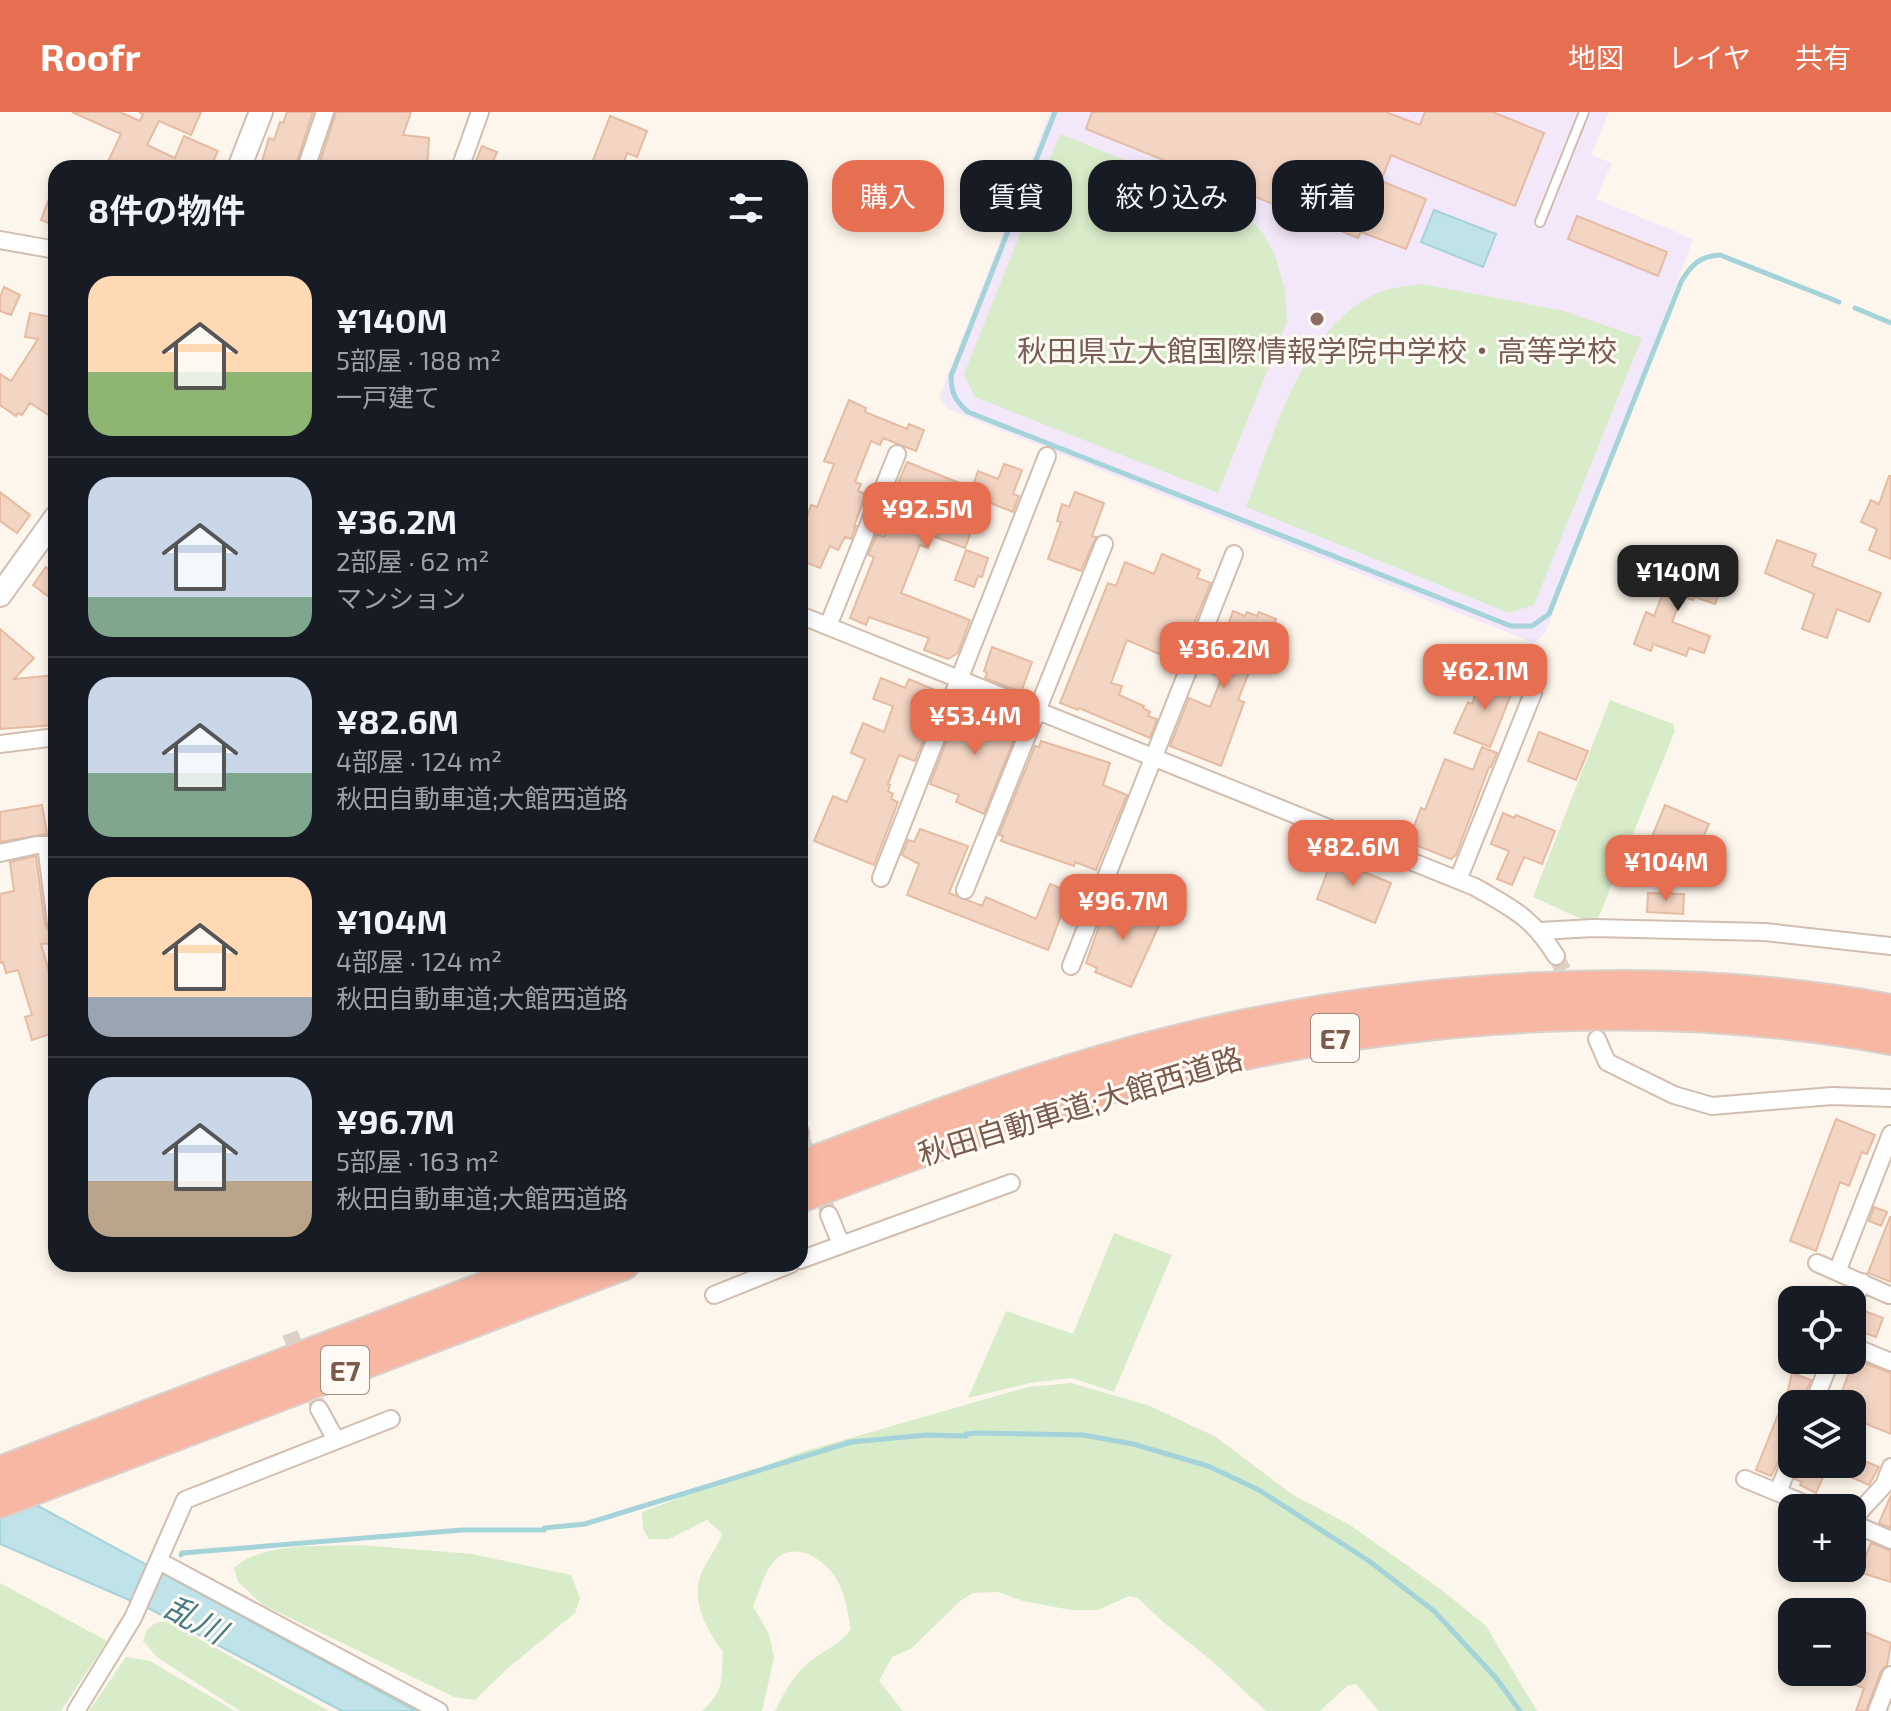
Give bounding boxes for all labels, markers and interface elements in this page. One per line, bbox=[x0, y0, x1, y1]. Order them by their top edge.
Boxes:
text: Roofr bbox=[40, 33, 141, 79]
text: 地図 bbox=[1568, 40, 1624, 74]
text: レイヤ bbox=[1668, 40, 1751, 74]
text: 共有 bbox=[1795, 40, 1851, 74]
chip: 購入 bbox=[832, 160, 944, 232]
chip: 賃貸 bbox=[960, 160, 1072, 232]
chip: 絞り込み bbox=[1088, 160, 1256, 232]
chip: 新着 bbox=[1272, 160, 1384, 232]
icon: filters bbox=[724, 186, 768, 230]
text: 8件の物件 bbox=[88, 189, 245, 230]
text: ¥140M bbox=[336, 299, 448, 340]
icon: home bbox=[152, 308, 248, 404]
marker: 秋田県立大館国際情報学院中学校・高等学校 bbox=[1308, 310, 1326, 328]
place label: 秋田県立大館国際情報学院中学校・高等学校 bbox=[1017, 332, 1617, 368]
text: 5部屋 · 188 m² bbox=[336, 344, 501, 375]
text: 一戸建て bbox=[336, 381, 440, 412]
pin: ¥92.5M bbox=[862, 482, 992, 550]
text: ¥92.5M bbox=[881, 492, 973, 523]
text: ¥36.2M bbox=[336, 500, 457, 541]
icon: home bbox=[152, 509, 248, 605]
text: 2部屋 · 62 m² bbox=[336, 545, 489, 576]
pin: ¥140M bbox=[1622, 545, 1734, 613]
text: ¥140M bbox=[1635, 555, 1721, 586]
text: マンション bbox=[336, 582, 466, 613]
pin: ¥36.2M bbox=[1159, 622, 1289, 690]
text: ¥36.2M bbox=[1178, 632, 1270, 663]
pin: ¥62.1M bbox=[1420, 644, 1550, 712]
text: ¥62.1M bbox=[1441, 654, 1529, 685]
pin: ¥53.4M bbox=[910, 689, 1040, 757]
text: ¥53.4M bbox=[929, 699, 1021, 730]
text: ¥82.6M bbox=[336, 700, 459, 741]
icon: home bbox=[152, 709, 248, 805]
text: 4部屋 · 124 m² bbox=[336, 745, 502, 776]
text: 秋田自動車道;大館西道路 bbox=[336, 782, 628, 813]
pin: ¥82.6M bbox=[1288, 820, 1418, 888]
text: ¥82.6M bbox=[1306, 830, 1400, 861]
pin: ¥104M bbox=[1610, 835, 1722, 903]
text: ¥104M bbox=[1623, 845, 1709, 876]
pin: ¥96.7M bbox=[1058, 874, 1188, 942]
text: ¥96.7M bbox=[1078, 884, 1168, 915]
text: ¥104M bbox=[336, 900, 448, 941]
icon: home bbox=[152, 909, 248, 1005]
text: 4部屋 · 124 m² bbox=[336, 945, 502, 976]
text: 秋田自動車道;大館西道路 bbox=[336, 982, 628, 1013]
road number: E7 bbox=[1311, 1014, 1359, 1062]
street label: 秋田自動車道;大館西道路 bbox=[914, 1039, 1246, 1171]
text: ¥96.7M bbox=[336, 1100, 455, 1141]
icon: home bbox=[152, 1109, 248, 1205]
text: 5部屋 · 163 m² bbox=[336, 1145, 499, 1176]
text: 秋田自動車道;大館西道路 bbox=[336, 1182, 628, 1213]
map controls bbox=[1778, 1286, 1866, 1686]
button: locate bbox=[1778, 1286, 1866, 1374]
road number: E7 bbox=[321, 1346, 369, 1394]
button: layers bbox=[1778, 1390, 1866, 1478]
button: + bbox=[1778, 1494, 1866, 1582]
water label: 乱川 bbox=[159, 1586, 236, 1651]
button: − bbox=[1778, 1598, 1866, 1686]

